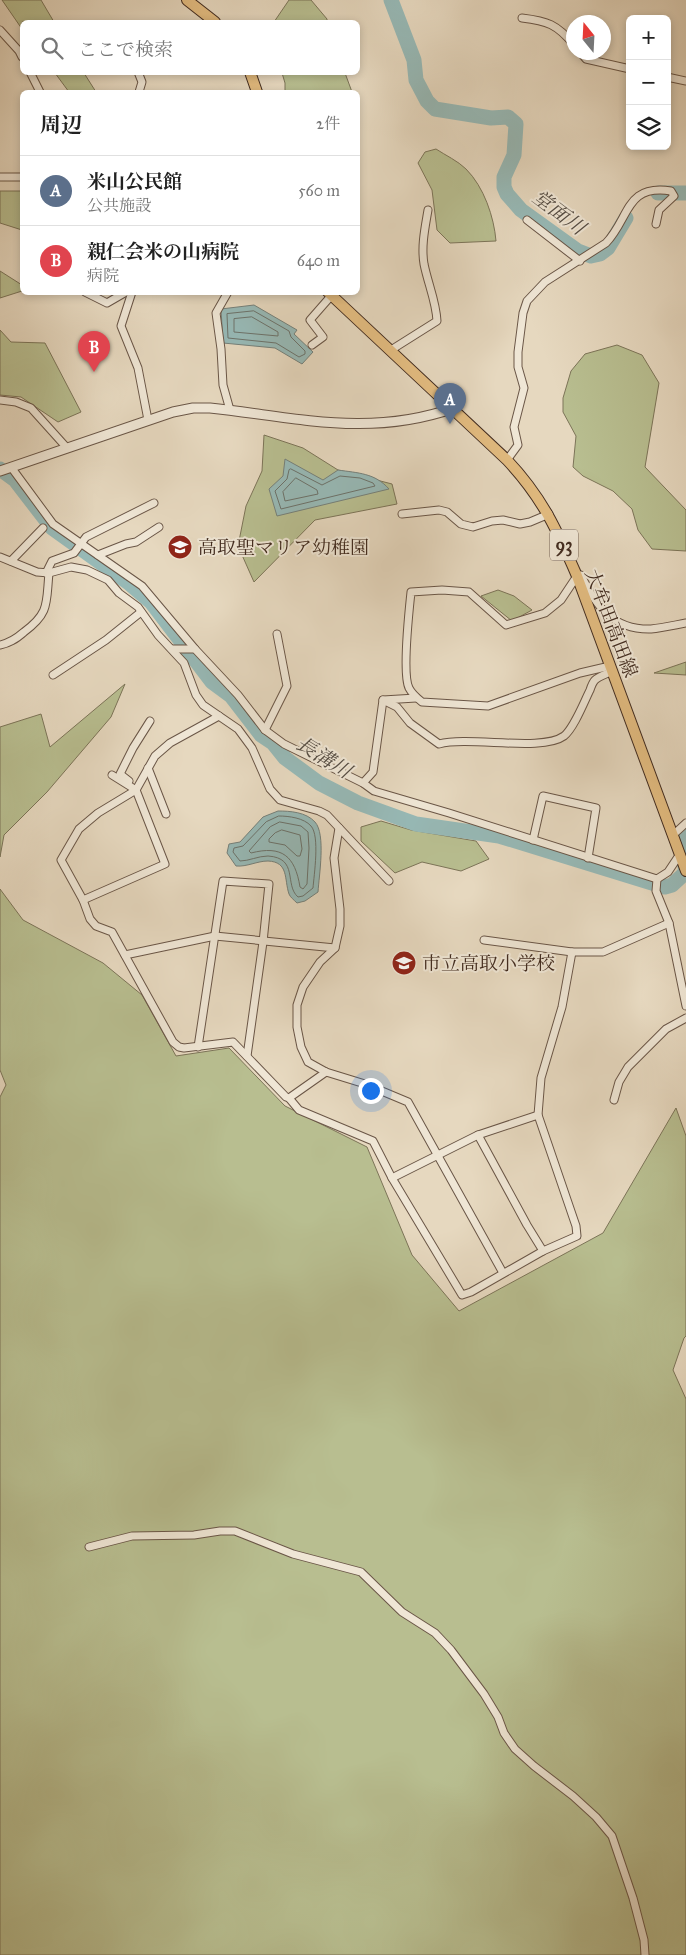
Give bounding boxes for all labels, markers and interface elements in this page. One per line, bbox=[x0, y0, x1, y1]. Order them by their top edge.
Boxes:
north arrow bbox=[566, 15, 611, 60]
map controls bbox=[626, 15, 671, 150]
button: + bbox=[626, 15, 671, 60]
search box bbox=[20, 20, 360, 75]
icon: search bbox=[38, 34, 66, 62]
text: ここで検索 bbox=[78, 38, 173, 61]
button: − bbox=[626, 60, 671, 105]
button: layers bbox=[626, 105, 671, 150]
text: 周辺 bbox=[40, 112, 82, 138]
text: 2件 bbox=[316, 114, 340, 133]
text: 米山公民館 bbox=[87, 170, 182, 193]
text: A bbox=[51, 181, 61, 200]
text: 560 m bbox=[298, 181, 340, 200]
water label: 堂面川 bbox=[528, 184, 592, 241]
text: 公共施設 bbox=[87, 196, 151, 215]
text: 親仁会米の山病院 bbox=[87, 240, 239, 263]
text: B bbox=[51, 251, 61, 270]
text: 640 m bbox=[297, 251, 340, 270]
text: 病院 bbox=[87, 266, 119, 285]
pin: B bbox=[78, 331, 110, 372]
pin: A bbox=[434, 383, 466, 424]
road number: 93 bbox=[550, 530, 578, 560]
school or university icon: 高取聖マリア幼稚園 bbox=[167, 534, 193, 560]
place label: 高取聖マリア幼稚園 bbox=[198, 536, 369, 559]
street label: 大牟田高田線 bbox=[580, 566, 643, 681]
water label: 長溝川 bbox=[292, 731, 357, 784]
school or university icon: 市立高取小学校 bbox=[391, 950, 417, 976]
place label: 市立高取小学校 bbox=[422, 952, 555, 975]
your location bbox=[358, 1078, 384, 1104]

